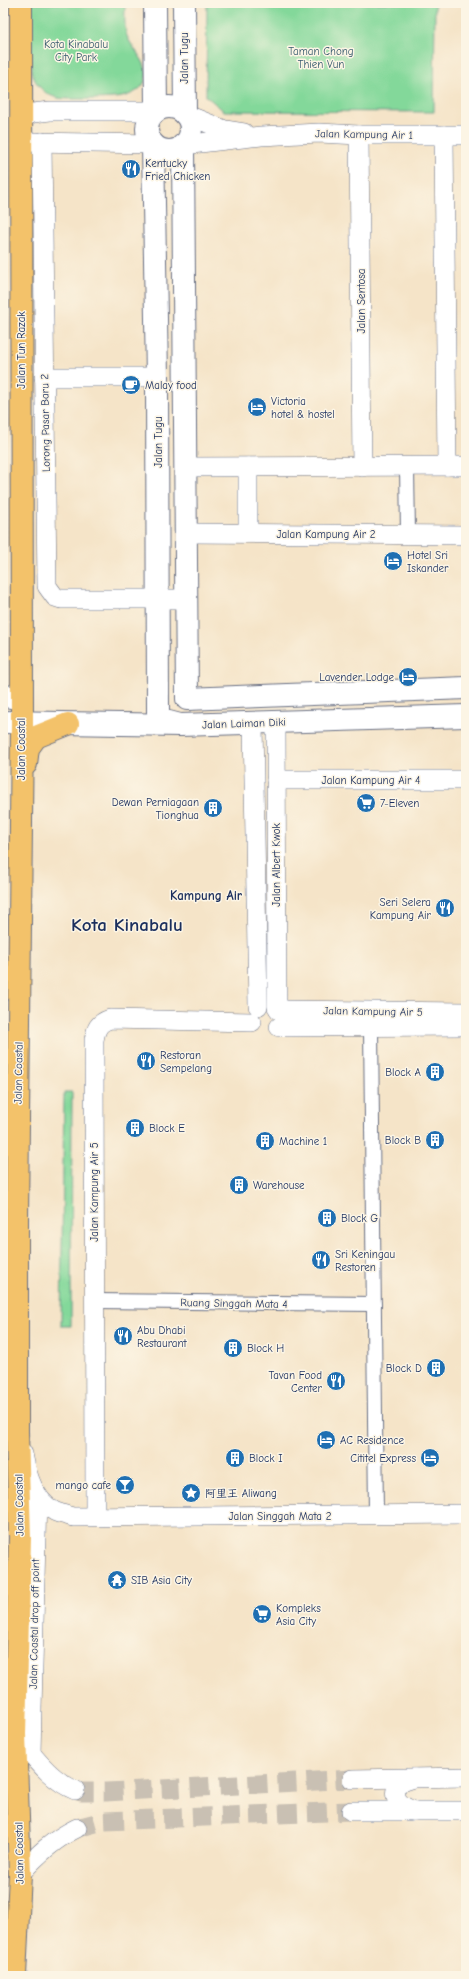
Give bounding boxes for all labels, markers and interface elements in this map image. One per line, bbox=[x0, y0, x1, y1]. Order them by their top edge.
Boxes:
street label: Jalan Tugu bbox=[178, 32, 191, 84]
park label: Kota Kinabalu City Park bbox=[44, 38, 108, 64]
park label: Taman Chong Thien Vun bbox=[288, 45, 354, 71]
street label: Jalan Kampung Air 1 bbox=[315, 127, 413, 142]
place label: Kentucky Fried Chicken bbox=[145, 157, 210, 183]
restaurant icon: Kentucky Fried Chicken bbox=[120, 158, 142, 180]
street label: Jalan Sentosa bbox=[355, 269, 368, 334]
street label: Jalan Tun Razak bbox=[15, 311, 28, 389]
street label: Lorong Pasar Baru 2 bbox=[38, 374, 53, 472]
cafe icon: Malay food bbox=[120, 374, 142, 396]
place label: Malay food bbox=[145, 379, 197, 392]
place label: Victoria hotel & hostel bbox=[271, 395, 335, 421]
hotel icon: Victoria hotel & hostel bbox=[246, 396, 268, 418]
street label: Jalan Tugu bbox=[152, 416, 165, 468]
street label: Jalan Kampung Air 2 bbox=[276, 528, 376, 541]
place label: Hotel Sri Iskander bbox=[407, 549, 449, 575]
hotel icon: Hotel Sri Iskander bbox=[382, 550, 404, 572]
hotel icon: Lavender Lodge bbox=[397, 666, 419, 688]
place label: Lavender Lodge bbox=[319, 671, 394, 684]
street label: Jalan Laiman Diki bbox=[202, 716, 286, 731]
street label: Jalan Coastal bbox=[15, 718, 28, 780]
street label: Jalan Kampung Air 4 bbox=[322, 774, 420, 787]
supermarket icon: 7-Eleven bbox=[355, 792, 377, 814]
place label: Dewan Perniagaan Tionghua bbox=[112, 796, 199, 822]
building icon: Dewan Perniagaan Tionghua bbox=[202, 797, 224, 819]
place label: 7-Eleven bbox=[380, 797, 419, 810]
street label: Jalan Albert Kwok bbox=[270, 823, 283, 907]
district label: Kampung Air bbox=[170, 888, 243, 903]
place label: Seri Selera Kampung Air bbox=[370, 896, 432, 922]
restaurant icon: Seri Selera Kampung Air bbox=[434, 897, 456, 919]
district label: Kota Kinabalu bbox=[71, 914, 183, 936]
street label: Jalan Kampung Air 5 bbox=[323, 1004, 423, 1019]
street label: Jalan Coastal bbox=[11, 1042, 26, 1104]
place label: Restoran Sempelang bbox=[160, 1049, 212, 1075]
restaurant icon: Restoran Sempelang bbox=[135, 1050, 157, 1072]
building icon: Block A bbox=[424, 1061, 446, 1083]
place label: Block A bbox=[385, 1066, 422, 1079]
building icon: Block E bbox=[124, 1117, 146, 1139]
place label: Block E bbox=[149, 1122, 185, 1135]
building icon: Block B bbox=[424, 1129, 446, 1151]
building icon: Machine 1 bbox=[254, 1130, 276, 1152]
place label: Block B bbox=[385, 1134, 421, 1147]
place label: Machine 1 bbox=[279, 1135, 327, 1148]
street label: Jalan Kampung Air 5 bbox=[88, 1142, 101, 1242]
building icon: Warehouse bbox=[228, 1174, 250, 1196]
place label: Warehouse bbox=[253, 1179, 305, 1192]
building icon: Block G bbox=[316, 1207, 338, 1229]
place label: Block G bbox=[341, 1212, 378, 1225]
place label: Sri Keningau Restoren bbox=[335, 1248, 395, 1274]
restaurant icon: Sri Keningau Restoren bbox=[310, 1249, 332, 1271]
street label: Ruang Singgah Mata 4 bbox=[180, 1296, 288, 1311]
place label: Abu Dhabi Restaurant bbox=[137, 1324, 188, 1350]
restaurant icon: Abu Dhabi Restaurant bbox=[112, 1325, 134, 1347]
building icon: Block H bbox=[222, 1337, 244, 1359]
place label: Block H bbox=[247, 1342, 284, 1355]
building icon: Block D bbox=[425, 1357, 447, 1379]
place label: Block D bbox=[386, 1362, 422, 1375]
place label: Tavan Food Center bbox=[269, 1369, 323, 1395]
restaurant icon: Tavan Food Center bbox=[325, 1370, 347, 1392]
hotel icon: AC Residence bbox=[315, 1429, 337, 1451]
place label: AC Residence bbox=[340, 1434, 405, 1447]
building icon: Block I bbox=[224, 1447, 246, 1469]
hotel icon: Cititel Express bbox=[419, 1447, 441, 1469]
place label: Block I bbox=[249, 1452, 283, 1465]
place label: Cititel Express bbox=[350, 1452, 416, 1465]
street label: Jalan Coastal bbox=[12, 1474, 27, 1536]
bar icon: mango cafe bbox=[114, 1474, 136, 1496]
place label: mango cafe bbox=[55, 1479, 111, 1492]
place icon: 阿里王 Aliwang bbox=[180, 1482, 202, 1504]
place label: 阿里王 Aliwang bbox=[205, 1487, 277, 1500]
street label: Jalan Singgah Mata 2 bbox=[229, 1510, 332, 1523]
street label: Jalan Coastal drop off point bbox=[27, 1558, 42, 1689]
temple icon: SIB Asia City bbox=[106, 1569, 128, 1591]
place label: SIB Asia City bbox=[131, 1574, 192, 1587]
place label: Kompleks Asia City bbox=[276, 1602, 321, 1628]
supermarket icon: Kompleks Asia City bbox=[251, 1603, 273, 1625]
street label: Jalan Coastal bbox=[12, 1822, 27, 1884]

